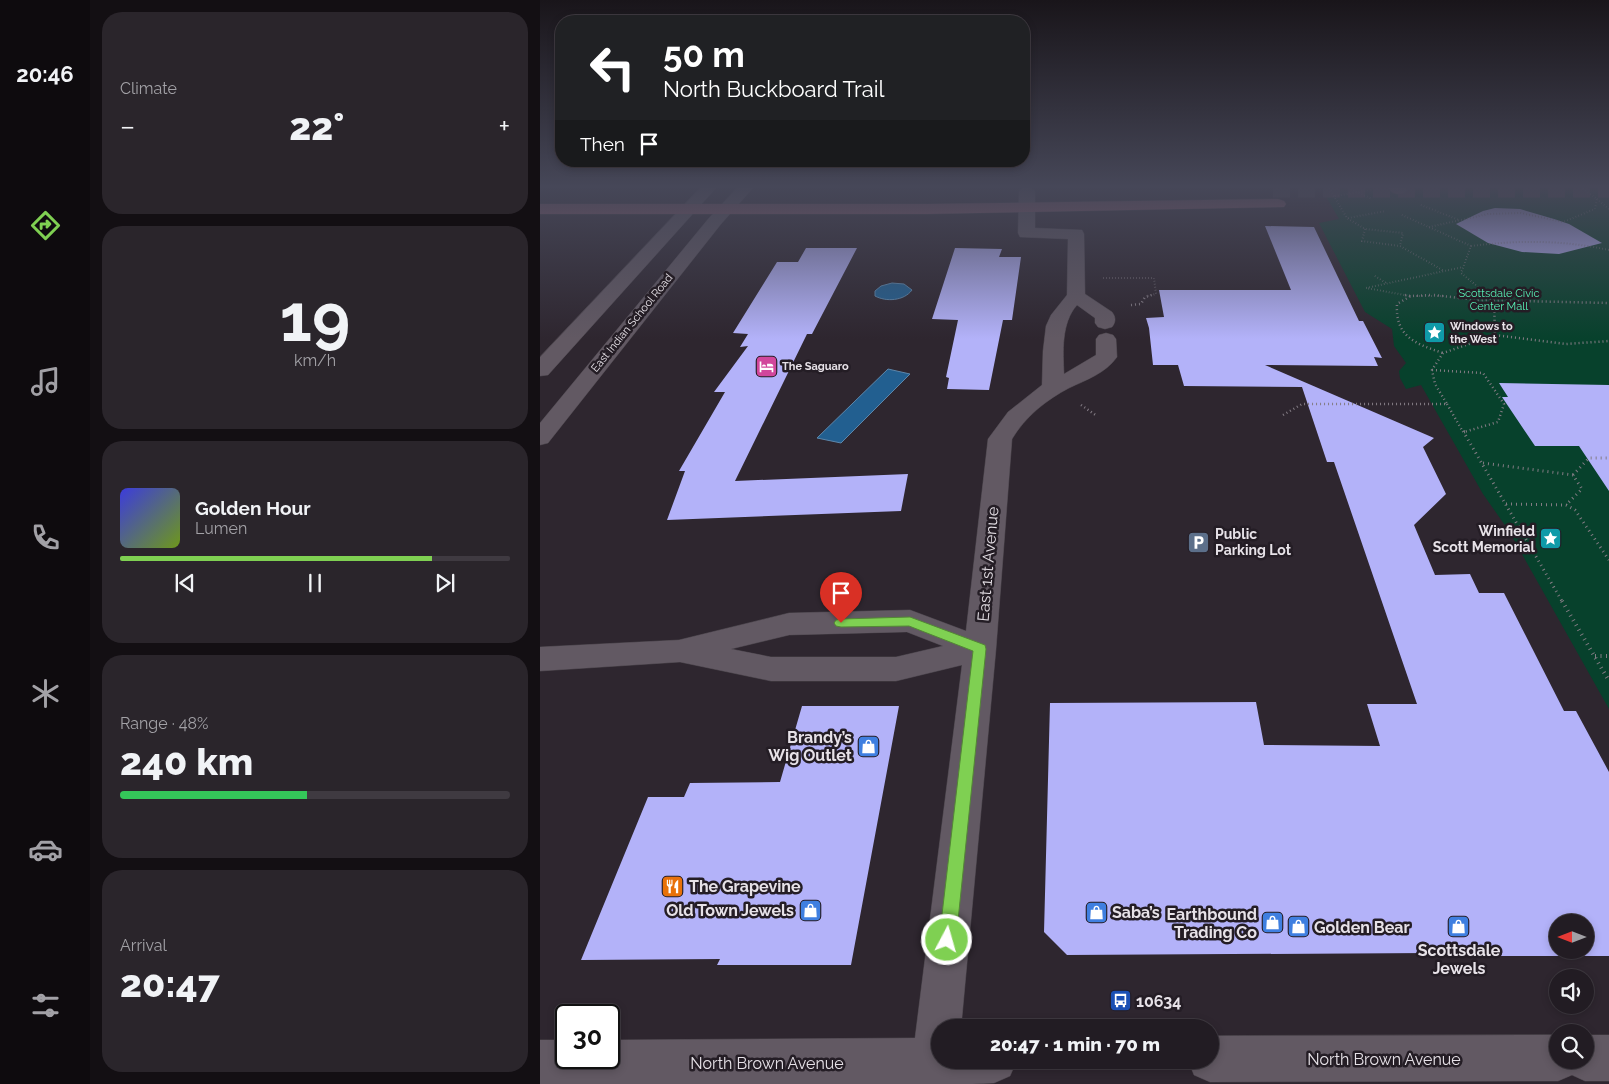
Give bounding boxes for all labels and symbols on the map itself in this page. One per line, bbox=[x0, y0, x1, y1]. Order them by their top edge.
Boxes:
street label: East Indian School Road bbox=[589, 271, 676, 375]
park label: Scottsdale Civic Center Mall bbox=[1458, 287, 1540, 313]
place icon: Windows to the West bbox=[1422, 320, 1446, 344]
place label: Windows to the West bbox=[1450, 320, 1513, 346]
hotel icon: The Saguaro bbox=[754, 354, 778, 378]
place label: The Saguaro bbox=[782, 360, 849, 373]
street label: East 1st Avenue bbox=[974, 506, 1002, 622]
place label: Winfield Scott Memorial bbox=[1433, 523, 1536, 555]
place label: Public Parking Lot bbox=[1215, 526, 1292, 558]
place icon: Winfield Scott Memorial bbox=[1539, 527, 1563, 551]
parking icon: Public Parking Lot bbox=[1187, 530, 1211, 554]
pin bbox=[820, 572, 862, 623]
place label: Brandy’s Wig Outlet bbox=[768, 728, 852, 765]
shop icon: Brandy’s Wig Outlet bbox=[856, 734, 880, 758]
restaurant icon: The Grapevine bbox=[661, 874, 685, 898]
place label: The Grapevine bbox=[689, 877, 801, 896]
shop icon: Old Town Jewels bbox=[798, 898, 822, 922]
shop icon: Saba’s bbox=[1084, 900, 1108, 924]
place label: Old Town Jewels bbox=[666, 901, 794, 920]
place label: Saba’s bbox=[1112, 903, 1160, 922]
place label: Earthbound Trading Co bbox=[1166, 905, 1257, 942]
shop icon: Earthbound Trading Co bbox=[1261, 911, 1285, 935]
position arrow bbox=[920, 913, 972, 965]
shop icon: Scottsdale Jewels bbox=[1447, 914, 1471, 938]
north arrow bbox=[1549, 914, 1594, 959]
shop icon: Golden Bear bbox=[1286, 915, 1310, 939]
place label: Golden Bear bbox=[1314, 918, 1410, 937]
place label: Scottsdale Jewels bbox=[1418, 941, 1501, 978]
bus stop icon: 10634 bbox=[1108, 989, 1132, 1013]
place label: 10634 bbox=[1136, 992, 1181, 1011]
speed limit sign: 30 bbox=[555, 1004, 620, 1069]
street label: North Brown Avenue bbox=[1307, 1050, 1461, 1069]
street label: North Brown Avenue bbox=[690, 1054, 844, 1073]

